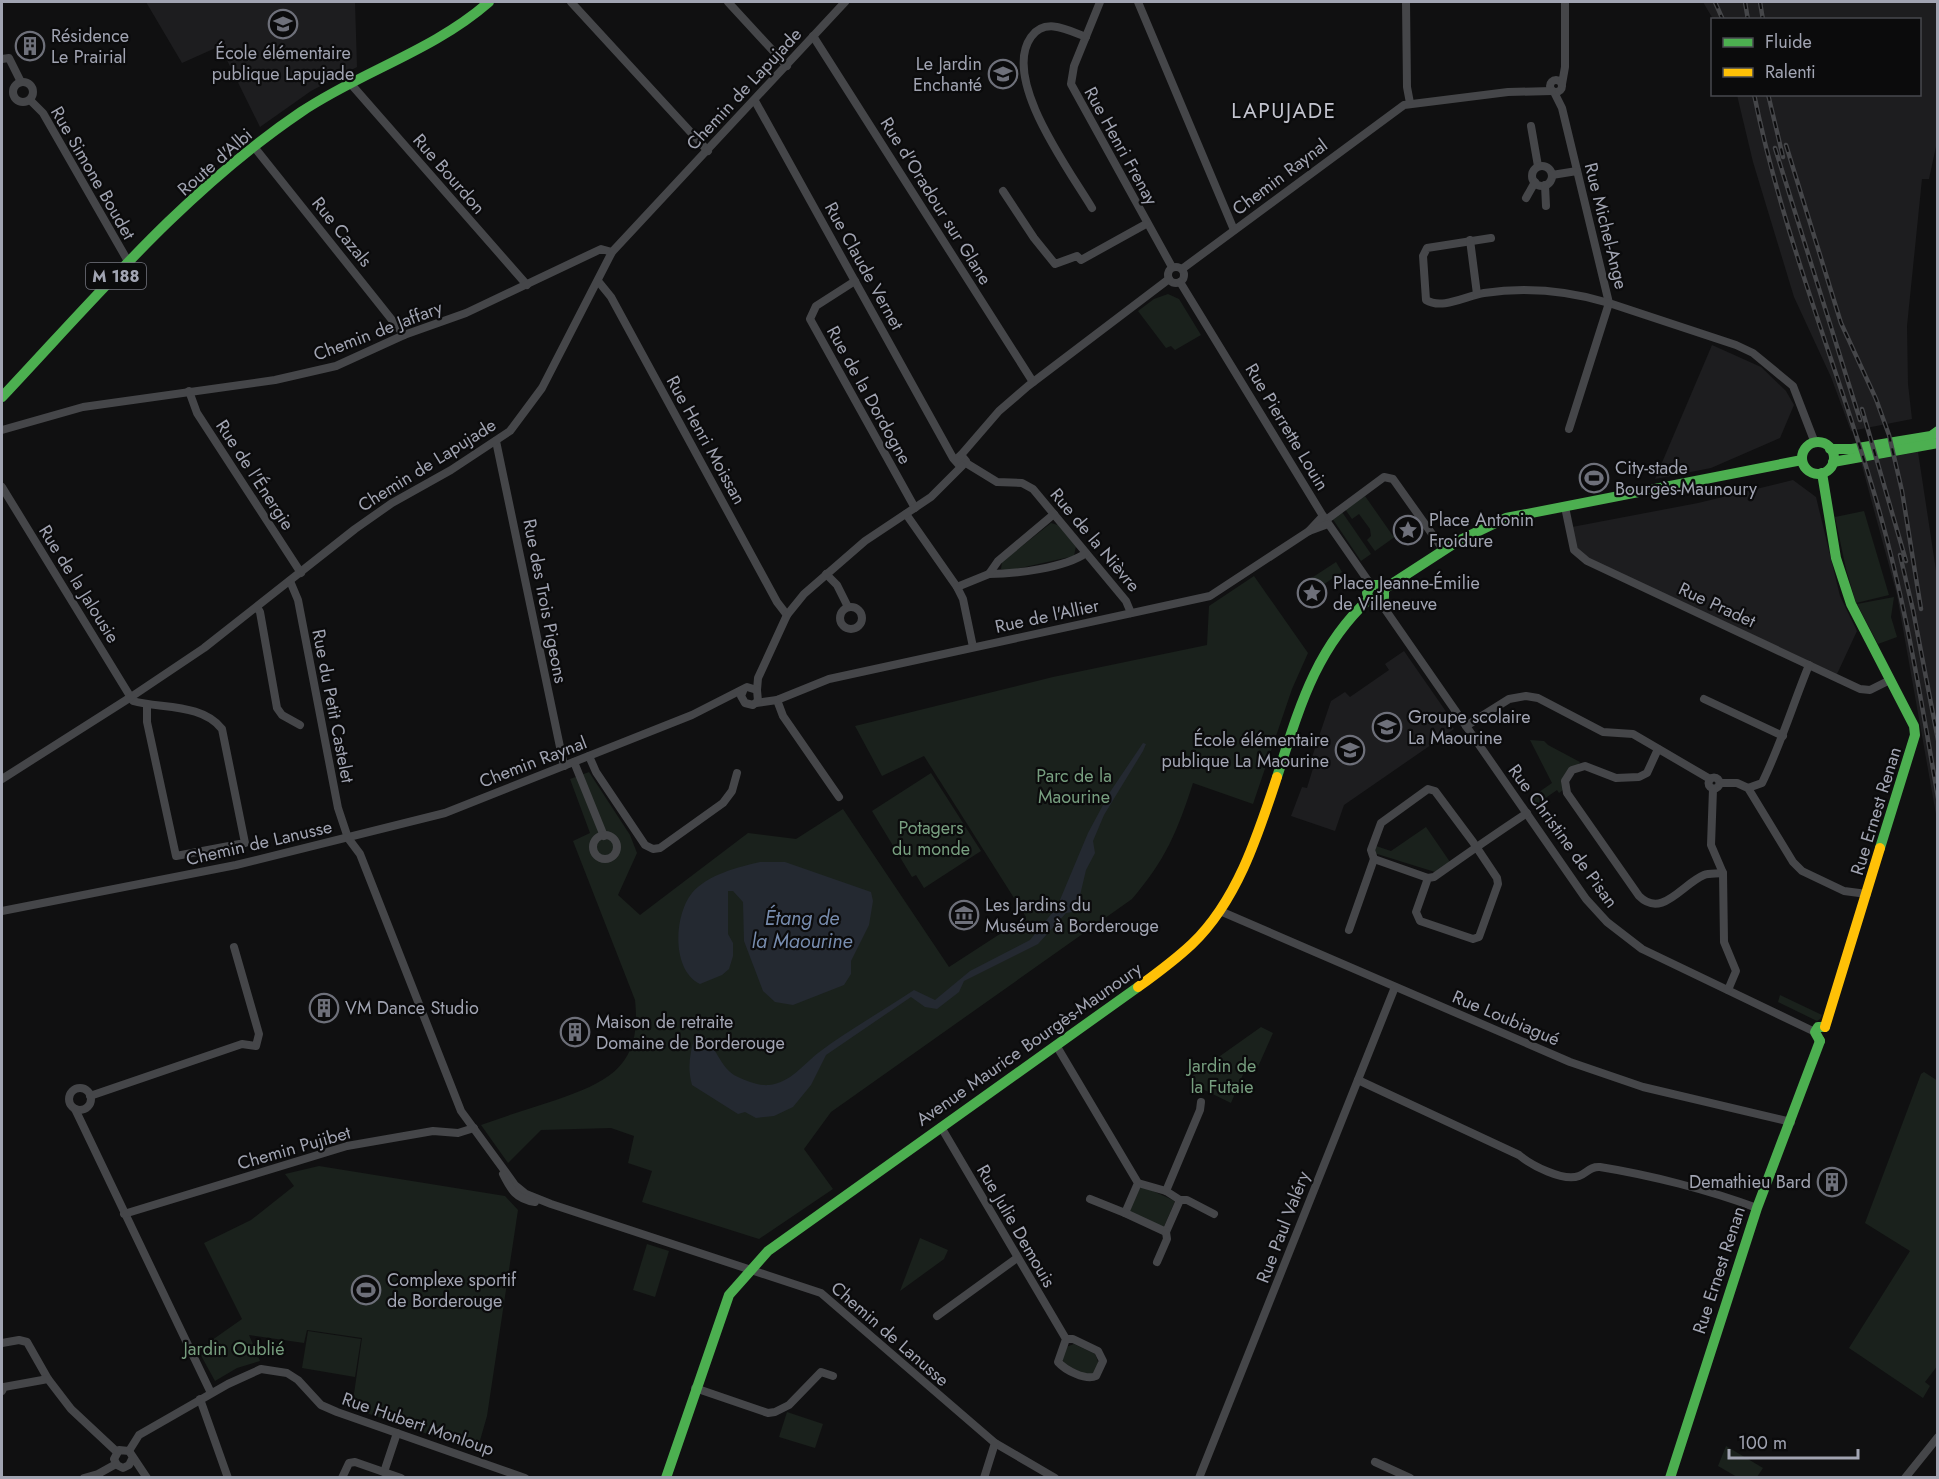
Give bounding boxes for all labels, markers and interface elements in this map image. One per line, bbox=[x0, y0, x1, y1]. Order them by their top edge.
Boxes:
school or university icon: École élémentaire publique Lapujade bbox=[267, 8, 299, 40]
legend bbox=[1711, 18, 1921, 96]
street label: Chemin de Lapujade bbox=[680, 22, 808, 156]
place label: Résidence Le Prairial bbox=[51, 23, 129, 70]
text: Fluide bbox=[1765, 29, 1812, 55]
building icon: Résidence Le Prairial bbox=[14, 30, 46, 62]
place label: École élémentaire publique Lapujade bbox=[212, 40, 354, 87]
place label: Le Jardin Enchanté bbox=[913, 51, 982, 98]
school or university icon: Le Jardin Enchanté bbox=[987, 58, 1019, 90]
text: Ralenti bbox=[1765, 59, 1816, 85]
street label: Rue Henri Frenay bbox=[1078, 82, 1164, 210]
district label: LAPUJADE bbox=[1231, 96, 1337, 126]
street label: Rue Simone Boudet bbox=[44, 102, 142, 245]
street label: Rue d'Oradour sur Glane bbox=[874, 112, 998, 290]
street label: Route d'Albi bbox=[172, 122, 258, 202]
street label: Rue Bourdon bbox=[407, 128, 491, 220]
street label: Chemin Raynal bbox=[1227, 132, 1333, 222]
street label: Rue Michel-Ange bbox=[1578, 160, 1634, 292]
street label: Rue Cazals bbox=[306, 191, 378, 273]
street label: Rue Claude Vernet bbox=[818, 197, 910, 335]
road number: M 188 bbox=[86, 263, 146, 289]
street label: Chemin de Jaffary bbox=[310, 294, 446, 368]
street label: Rue de la Dordogne bbox=[820, 321, 918, 469]
street label: Rue Pierrette Louin bbox=[1239, 359, 1335, 495]
street label: Rue Henri Moissan bbox=[660, 371, 752, 509]
street label: Chemin de Lapujade bbox=[353, 412, 501, 518]
street label: Rue de l'Énergie bbox=[209, 415, 301, 535]
place label: City-stade Bourgès-Maunoury bbox=[1615, 455, 1757, 502]
sports icon: City-stade Bourgès-Maunoury bbox=[1578, 462, 1610, 494]
street label: Rue de la Nièvre bbox=[1044, 483, 1146, 597]
place label: Place Antonin Froidure bbox=[1429, 507, 1534, 554]
place icon: Place Antonin Froidure bbox=[1392, 514, 1424, 546]
street label: Rue des Trois Pigeons bbox=[516, 517, 574, 685]
street label: Rue de la Jalousie bbox=[32, 520, 126, 648]
place label: Place Jeanne-Émilie de Villeneuve bbox=[1333, 570, 1480, 617]
street label: Rue Pradet bbox=[1674, 576, 1760, 634]
place icon: Place Jeanne-Émilie de Villeneuve bbox=[1296, 577, 1328, 609]
street label: Rue de l'Allier bbox=[992, 592, 1102, 640]
street label: Rue du Petit Castelet bbox=[305, 627, 361, 786]
place label: Groupe scolaire La Maourine bbox=[1408, 704, 1530, 751]
school or university icon: Groupe scolaire La Maourine bbox=[1371, 711, 1403, 743]
place label: École élémentaire publique La Maourine bbox=[1162, 727, 1329, 774]
street label: Chemin Raynal bbox=[475, 730, 591, 794]
school or university icon: École élémentaire publique La Maourine bbox=[1334, 734, 1366, 766]
street label: Rue Ernest Renan bbox=[1844, 744, 1908, 878]
street label: Rue Christine de Pisan bbox=[1502, 759, 1624, 913]
park label: Parc de la Maourine bbox=[1036, 763, 1112, 810]
street label: Chemin de Lanusse bbox=[183, 814, 335, 872]
park label: Potagers du monde bbox=[892, 815, 970, 862]
place label: Les Jardins du Muséum à Borderouge bbox=[985, 892, 1159, 939]
museum icon: Les Jardins du Muséum à Borderouge bbox=[948, 899, 980, 931]
water label: Étang de la Maourine bbox=[752, 904, 852, 956]
street label: Avenue Maurice Bourgès-Maunoury bbox=[911, 956, 1147, 1132]
street label: Rue Loubiagué bbox=[1448, 984, 1564, 1052]
building icon: VM Dance Studio bbox=[308, 992, 340, 1024]
place label: VM Dance Studio bbox=[345, 995, 479, 1021]
place label: Maison de retraite Domaine de Borderouge bbox=[596, 1009, 785, 1056]
building icon: Maison de retraite Domaine de Borderouge bbox=[559, 1016, 591, 1048]
park label: Jardin de la Futaie bbox=[1186, 1053, 1256, 1100]
street label: Chemin Pujibet bbox=[234, 1119, 354, 1177]
street label: Rue Julie Demouis bbox=[970, 1160, 1062, 1292]
building icon: Demathieu Bard bbox=[1816, 1166, 1848, 1198]
street label: Rue Paul Valéry bbox=[1250, 1167, 1316, 1287]
place label: Demathieu Bard bbox=[1689, 1169, 1811, 1195]
street label: Rue Ernest Renan bbox=[1686, 1203, 1752, 1337]
place label: Complexe sportif de Borderouge bbox=[387, 1267, 517, 1314]
sports icon: Complexe sportif de Borderouge bbox=[350, 1274, 382, 1306]
street label: Chemin de Lanusse bbox=[825, 1275, 955, 1393]
park label: Jardin Oublié bbox=[182, 1336, 284, 1362]
street label: Rue Hubert Monloup bbox=[338, 1386, 498, 1462]
scale bar bbox=[1729, 1422, 1858, 1460]
text: 100 m bbox=[1738, 1430, 1787, 1456]

